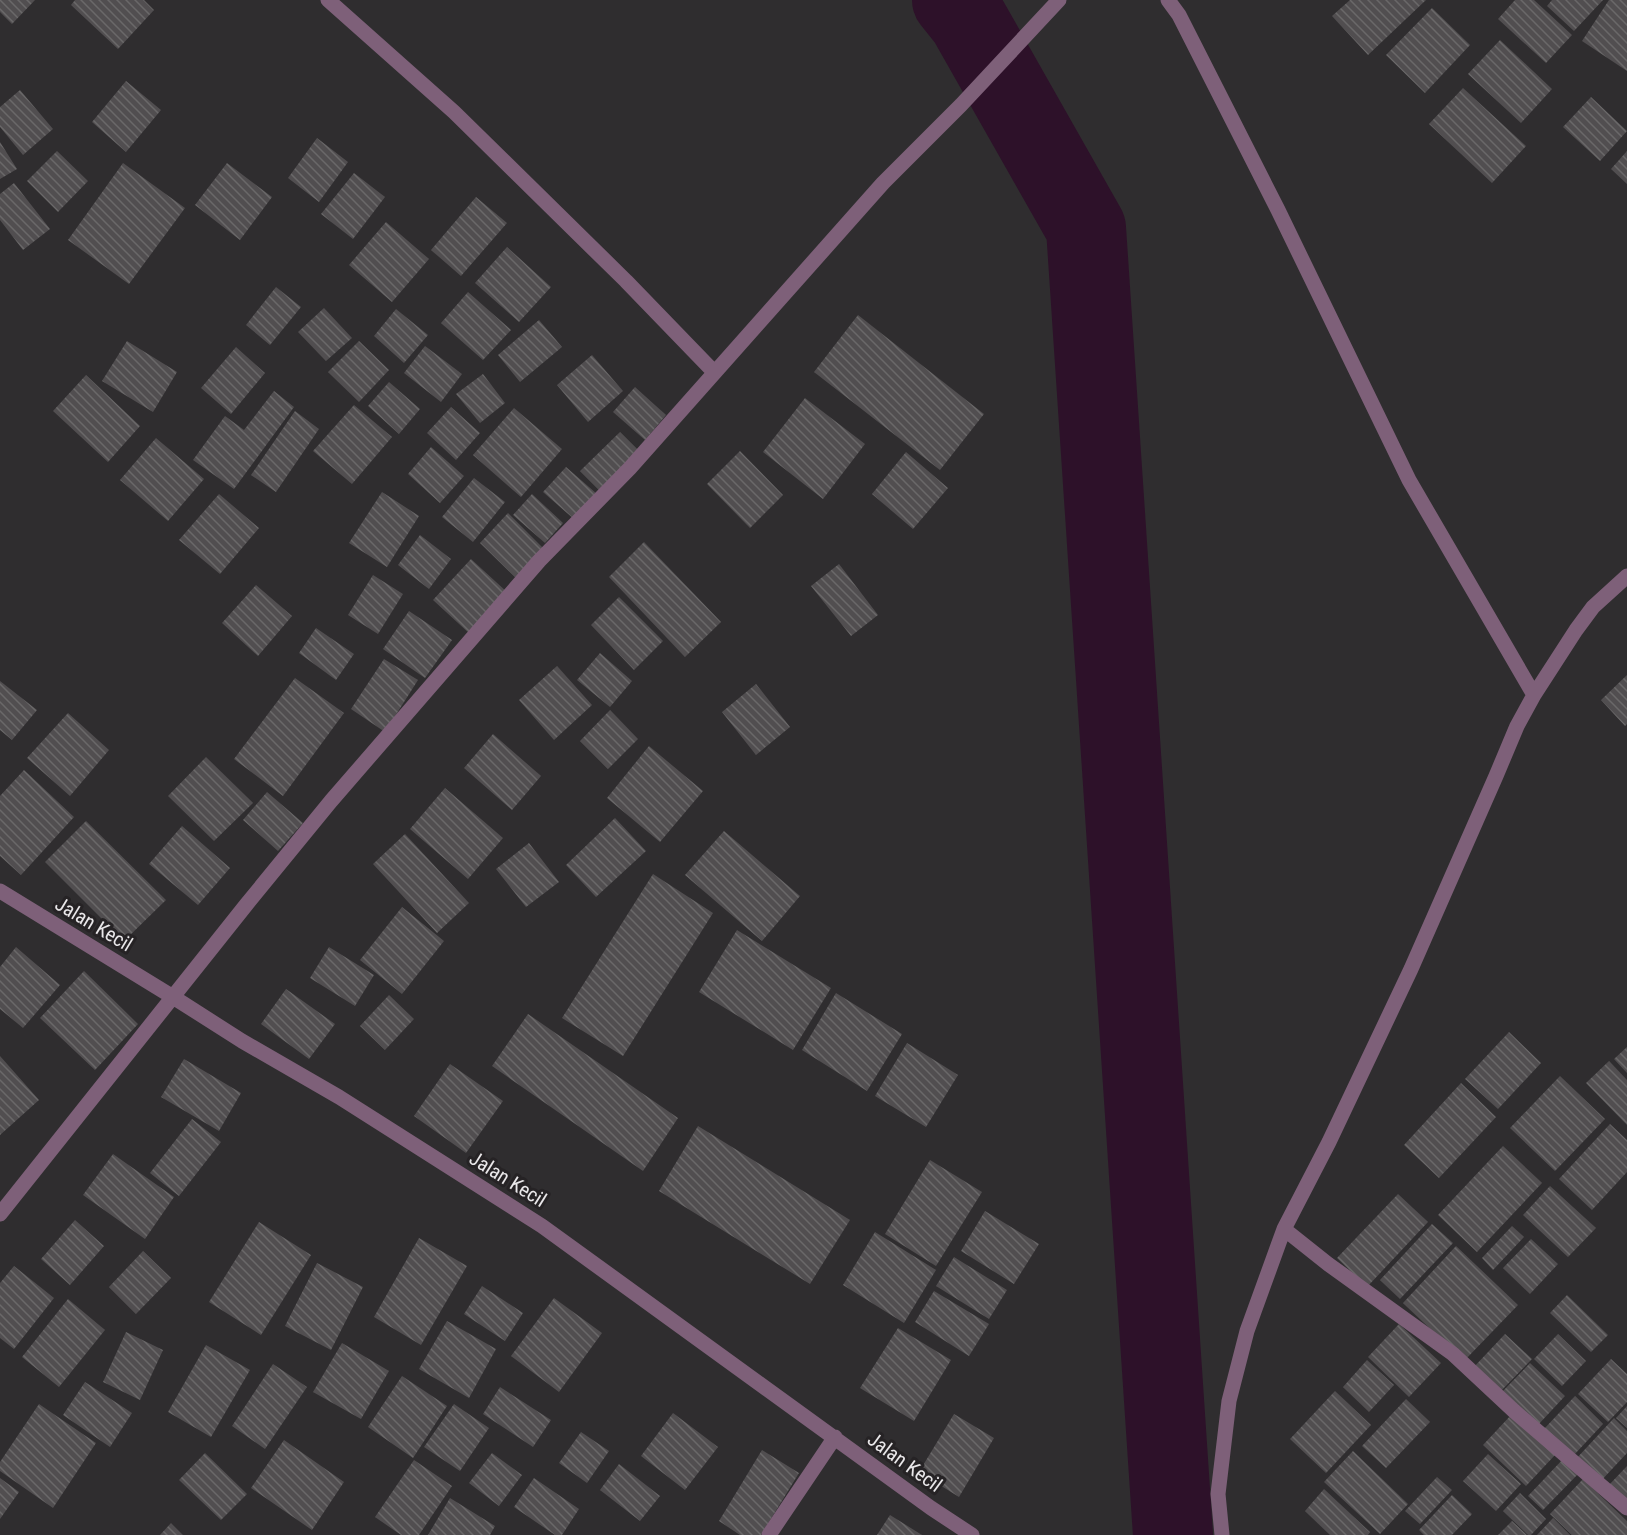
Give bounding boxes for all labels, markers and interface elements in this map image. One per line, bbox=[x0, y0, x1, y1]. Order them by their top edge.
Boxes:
street label: Jalan Kecil bbox=[51, 892, 137, 956]
street label: Jalan Kecil bbox=[465, 1146, 551, 1212]
street label: Jalan Kecil bbox=[863, 1427, 947, 1497]

